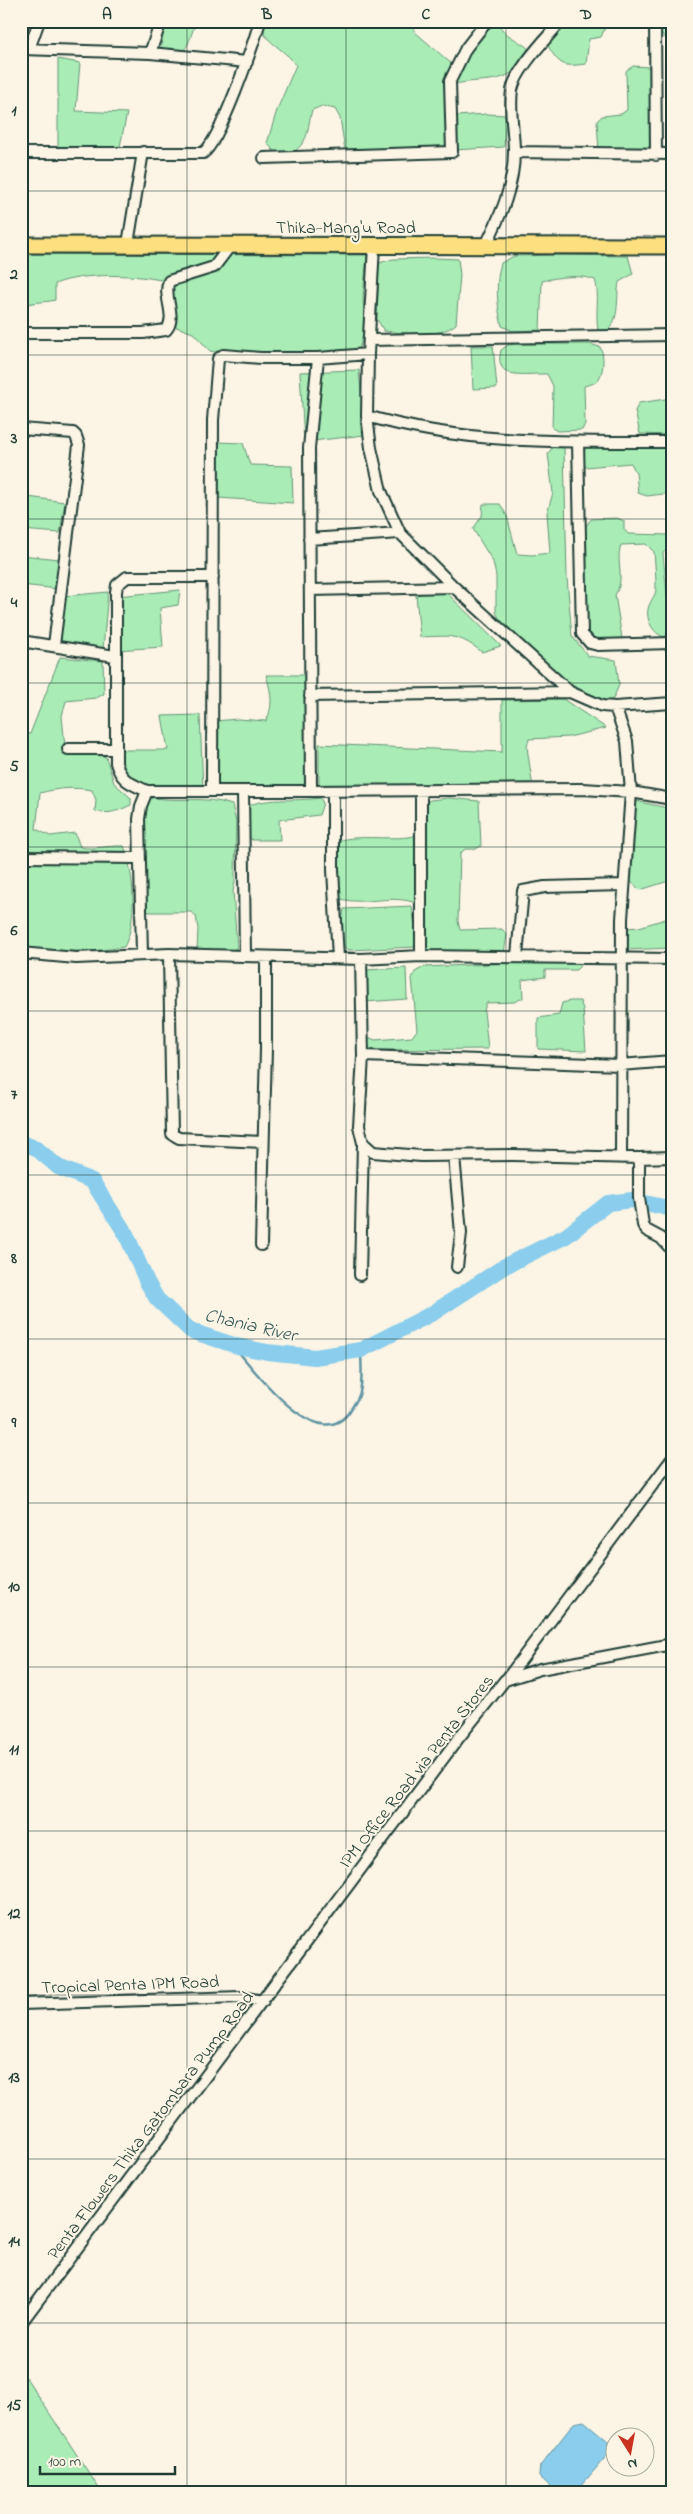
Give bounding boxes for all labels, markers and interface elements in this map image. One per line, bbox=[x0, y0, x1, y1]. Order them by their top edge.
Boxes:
text: A bbox=[102, 3, 112, 27]
text: B bbox=[261, 3, 273, 27]
text: C bbox=[422, 3, 431, 27]
text: D bbox=[579, 3, 592, 27]
text: 1 bbox=[11, 99, 17, 123]
street label: Thika-Mang'u Road bbox=[276, 216, 416, 243]
text: 2 bbox=[9, 263, 18, 287]
text: 3 bbox=[10, 427, 18, 451]
text: 4 bbox=[10, 591, 18, 615]
text: 5 bbox=[9, 755, 19, 779]
text: 6 bbox=[9, 919, 18, 943]
text: 7 bbox=[11, 1083, 18, 1107]
text: 8 bbox=[10, 1247, 17, 1271]
water label: Chania River bbox=[202, 1303, 301, 1351]
text: 9 bbox=[11, 1411, 17, 1435]
text: 10 bbox=[8, 1575, 20, 1599]
street label: IPM Office Road via Penta Stores bbox=[334, 1670, 502, 1875]
text: 11 bbox=[9, 1738, 20, 1762]
text: 12 bbox=[7, 1902, 21, 1926]
street label: Tropical Penta IPM Road bbox=[41, 1970, 220, 2002]
street label: Penta Flowers Thika Gatombara Pump Road bbox=[42, 1986, 261, 2266]
text: 13 bbox=[8, 2066, 20, 2090]
text: 14 bbox=[8, 2230, 20, 2254]
text: 15 bbox=[7, 2394, 22, 2418]
north arrow bbox=[606, 2426, 656, 2476]
scale bar bbox=[40, 2444, 175, 2476]
text: 100 m bbox=[48, 2451, 81, 2473]
text: N bbox=[626, 2452, 639, 2474]

